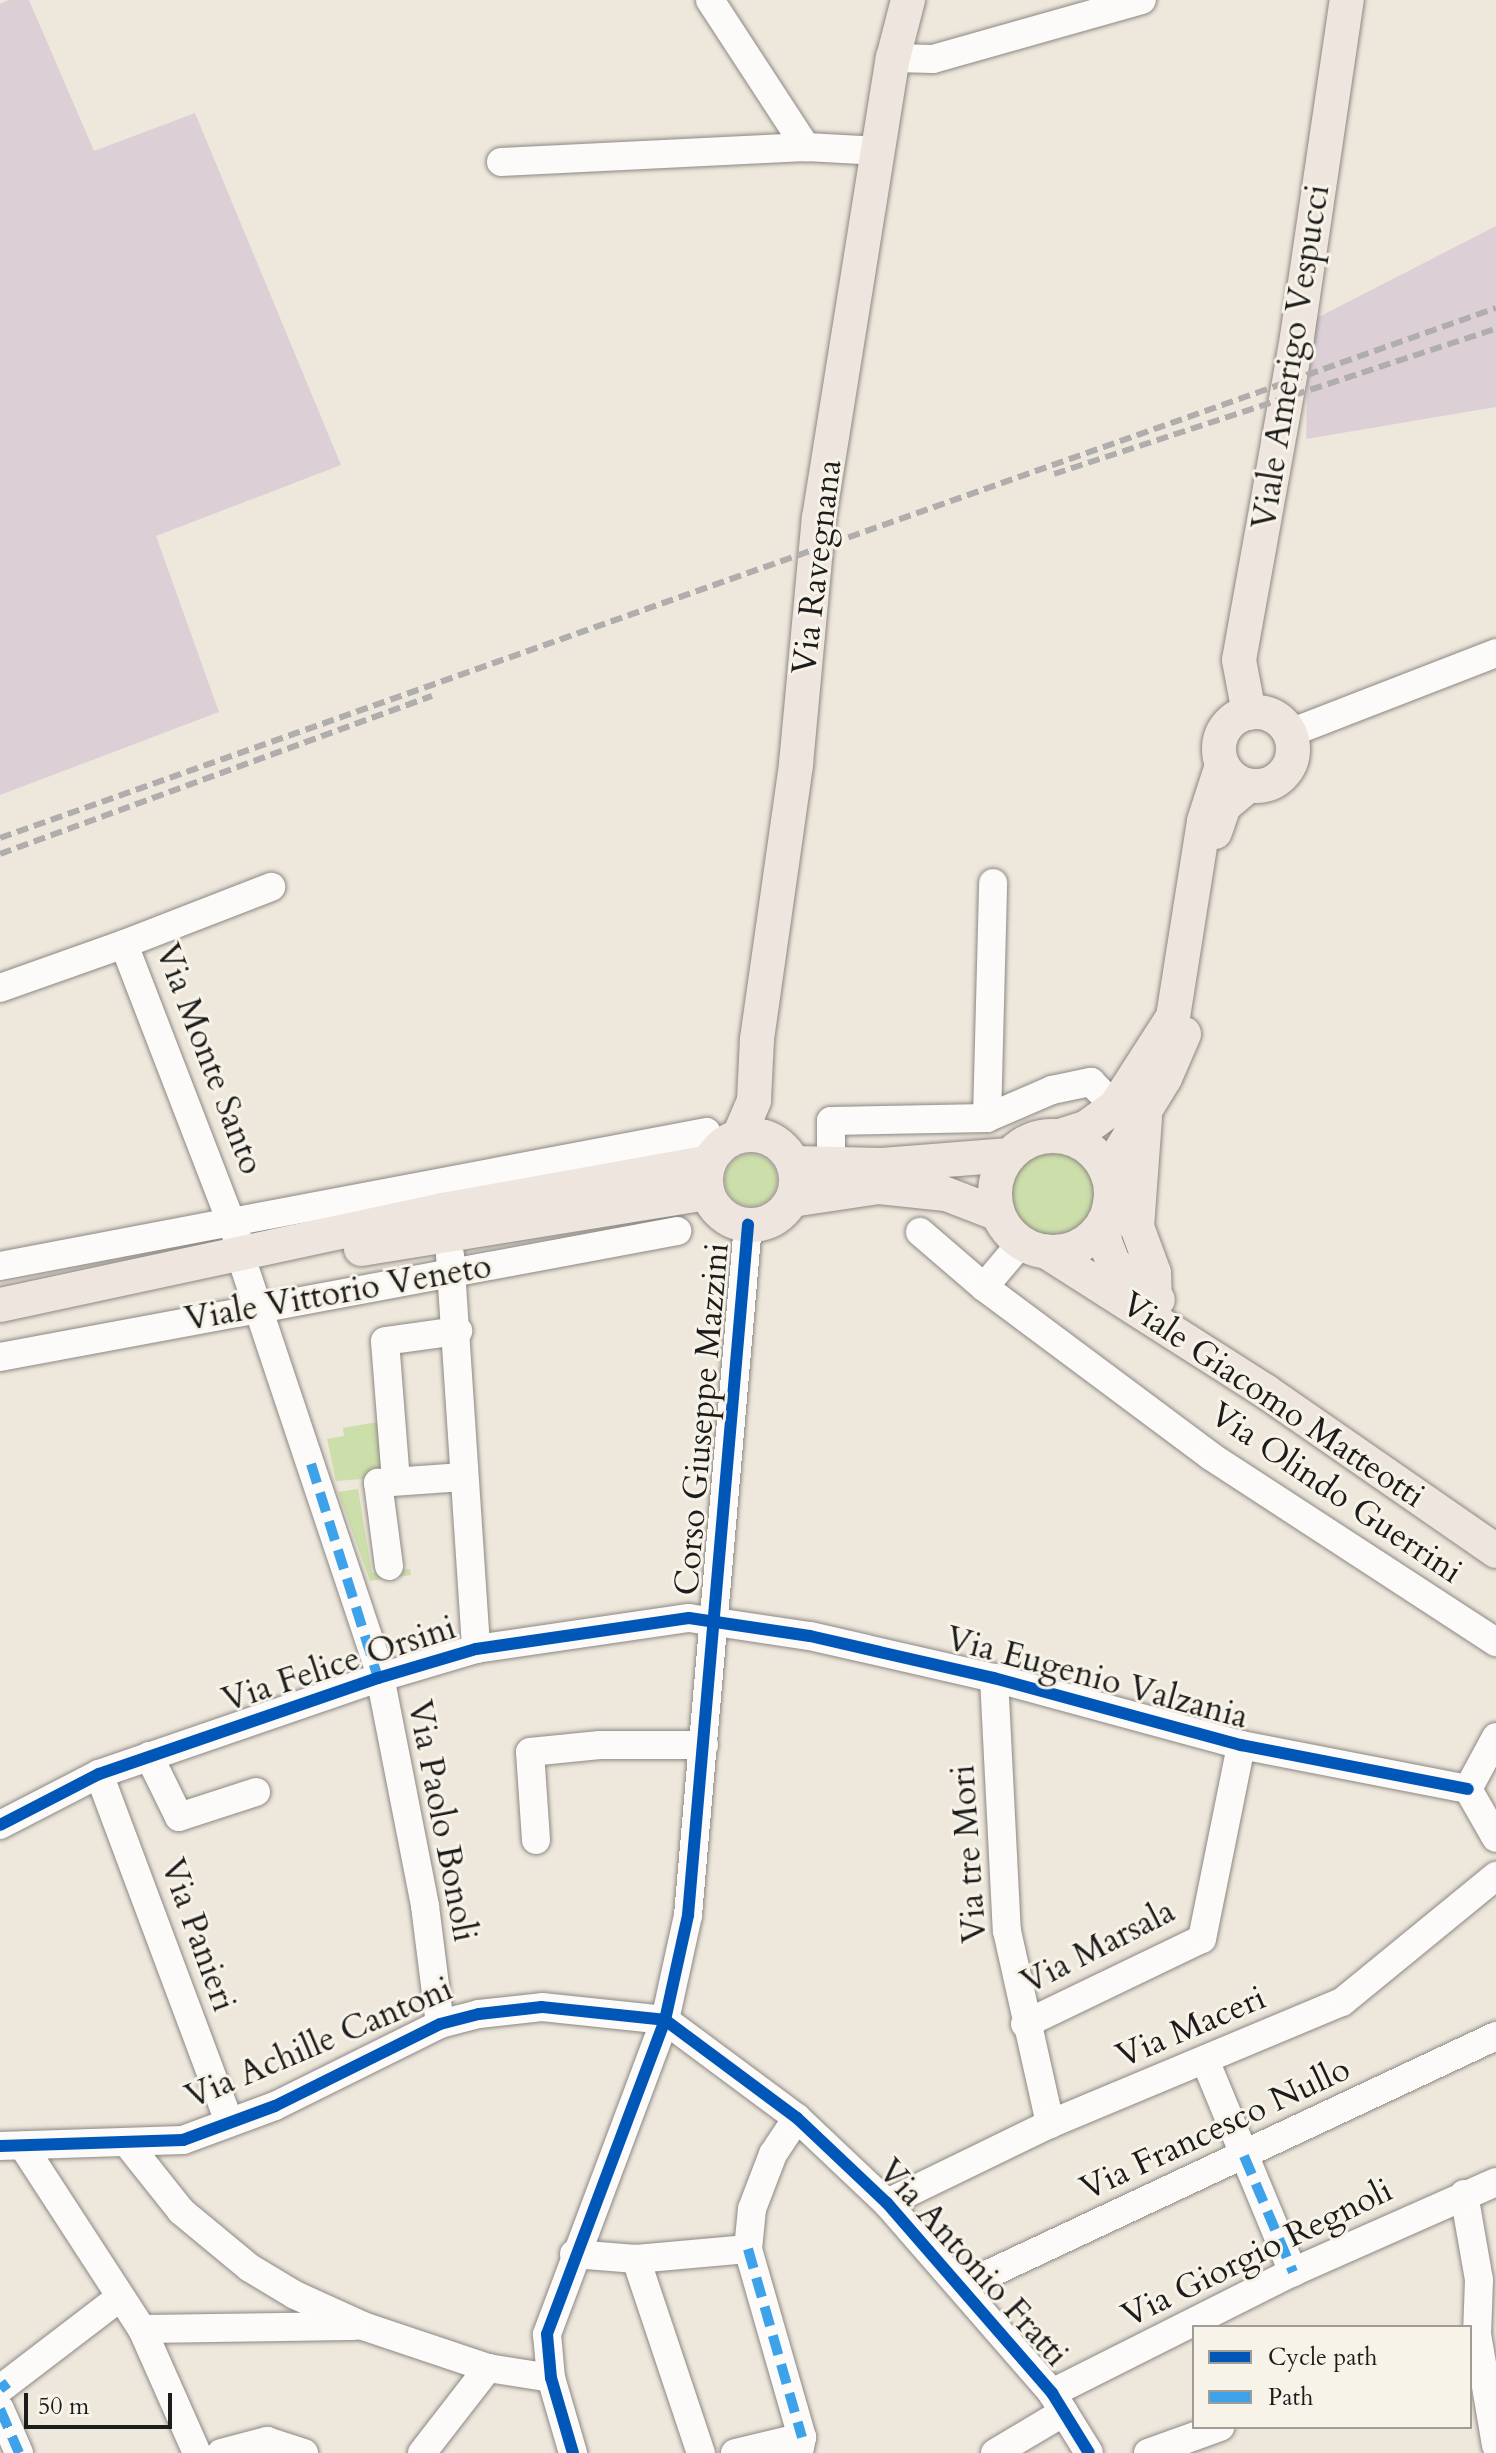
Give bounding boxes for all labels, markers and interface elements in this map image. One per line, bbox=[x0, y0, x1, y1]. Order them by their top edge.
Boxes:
street label: Viale Amerigo Vespucci bbox=[1244, 182, 1338, 532]
street label: Via Ravegnana bbox=[784, 457, 850, 677]
street label: Via Monte Santo bbox=[146, 938, 272, 1180]
street label: Corso Giuseppe Mazzini bbox=[666, 1241, 738, 1597]
street label: Viale Vittorio Veneto bbox=[181, 1246, 495, 1340]
street label: Viale Giacomo Matteotti bbox=[1114, 1283, 1432, 1517]
street label: Via Olindo Guerrini bbox=[1202, 1394, 1470, 1592]
street label: Via Felice Orsini bbox=[217, 1607, 461, 1721]
street label: Via Eugenio Valzania bbox=[942, 1618, 1252, 1738]
street label: Via Paolo Bonoli bbox=[399, 1697, 485, 1945]
street label: Via tre Mori bbox=[942, 1764, 996, 1944]
street label: Via Panieri bbox=[152, 1853, 244, 2017]
street label: Via Marsala bbox=[1014, 1891, 1182, 2003]
street label: Via Achille Cantoni bbox=[179, 1968, 459, 2118]
street label: Via Maceri bbox=[1110, 1977, 1272, 2077]
street label: Via Francesco Nullo bbox=[1074, 2049, 1356, 2209]
street label: Via Antonio Fratti bbox=[869, 2151, 1077, 2375]
street label: Via Giorgio Regnoli bbox=[1115, 2170, 1399, 2336]
legend bbox=[1192, 2325, 1472, 2429]
text: Cycle path bbox=[1268, 2341, 1377, 2374]
scale bar bbox=[28, 2377, 176, 2427]
text: Path bbox=[1268, 2381, 1313, 2414]
text: 50 m bbox=[38, 2390, 89, 2423]

